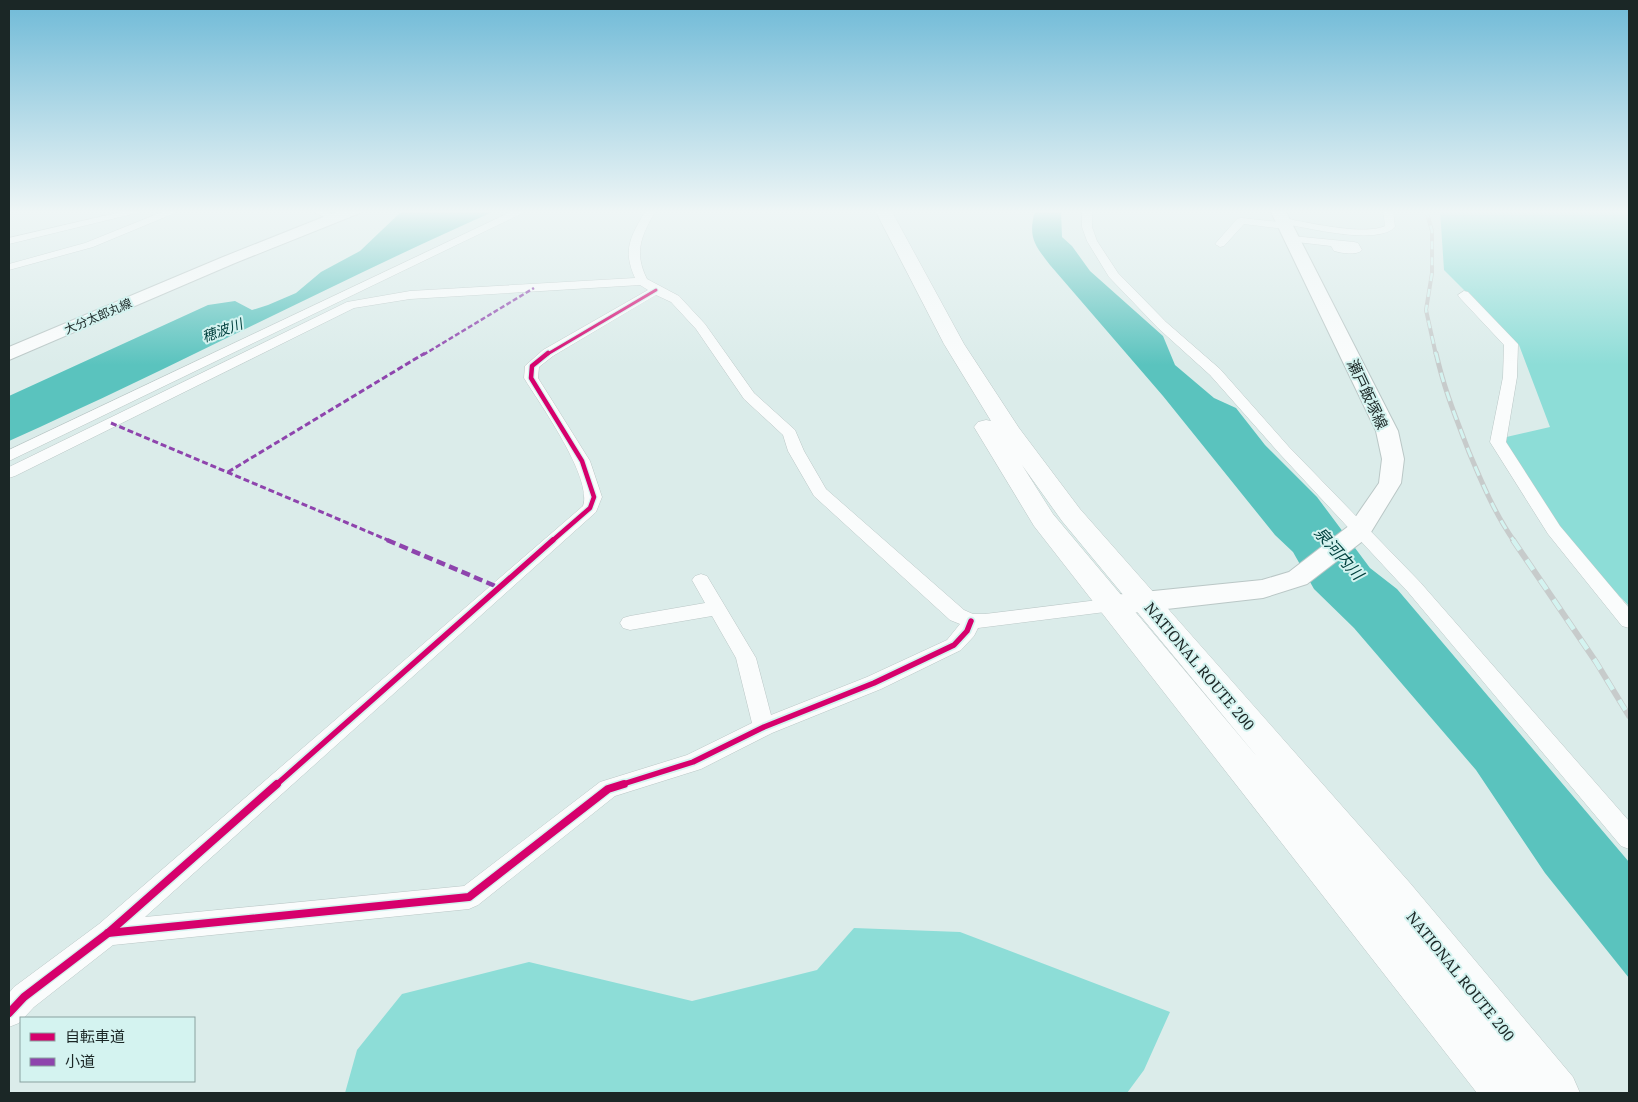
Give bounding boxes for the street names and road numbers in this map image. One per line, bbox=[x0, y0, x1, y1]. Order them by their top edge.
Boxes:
street label: 大分太郎丸線 bbox=[62, 294, 134, 338]
street label: 瀬戸飯塚線 bbox=[1343, 356, 1393, 432]
street label: NATIONAL ROUTE 200 bbox=[1141, 598, 1259, 734]
street label: NATIONAL ROUTE 200 bbox=[1402, 907, 1520, 1045]

